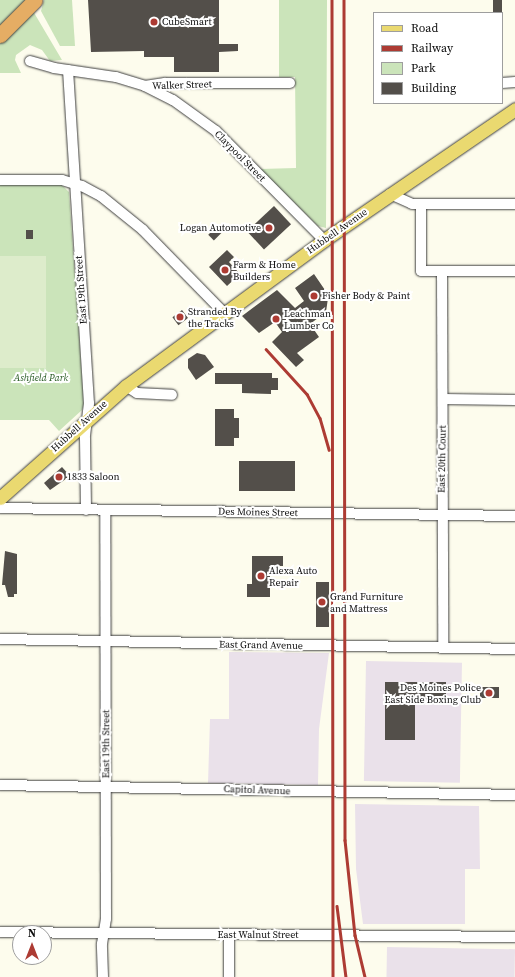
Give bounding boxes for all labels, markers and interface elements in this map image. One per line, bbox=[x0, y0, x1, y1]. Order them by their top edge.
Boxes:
legend bbox=[373, 12, 503, 104]
place label: CubeSmart bbox=[162, 16, 212, 28]
marker: CubeSmart bbox=[149, 17, 159, 27]
text: Road bbox=[411, 20, 438, 36]
text: Railway bbox=[411, 40, 453, 56]
text: Park bbox=[411, 60, 436, 76]
street label: Walker Street bbox=[152, 78, 212, 92]
text: Building bbox=[411, 80, 456, 96]
street label: Claypool Street bbox=[212, 128, 268, 184]
street label: Hubbell Avenue bbox=[304, 206, 370, 256]
place label: Logan Automotive bbox=[180, 222, 261, 234]
marker: Logan Automotive bbox=[264, 223, 274, 233]
street label: East 19th Street bbox=[73, 255, 89, 325]
place label: Farm & Home Builders bbox=[233, 258, 296, 282]
marker: Farm & Home Builders bbox=[220, 265, 230, 275]
place label: Fisher Body & Paint bbox=[322, 290, 410, 302]
marker: Fisher Body & Paint bbox=[309, 291, 319, 301]
place label: Stranded By the Tracks bbox=[188, 305, 242, 328]
place label: Leachman Lumber Co bbox=[284, 307, 334, 330]
marker: Stranded By the Tracks bbox=[175, 312, 185, 322]
marker: Leachman Lumber Co bbox=[271, 314, 281, 324]
park label: Ashfield Park bbox=[14, 372, 68, 384]
street label: Hubbell Avenue bbox=[49, 398, 109, 454]
street label: East 20th Court bbox=[435, 425, 449, 493]
place label: 1833 Saloon bbox=[67, 471, 120, 483]
marker: 1833 Saloon bbox=[54, 472, 64, 482]
street label: Des Moines Street bbox=[218, 505, 298, 519]
place label: Alexa Auto Repair bbox=[269, 564, 317, 588]
marker: Alexa Auto Repair bbox=[256, 571, 266, 581]
place label: Grand Furniture and Mattress bbox=[330, 590, 403, 614]
marker: Grand Furniture and Mattress bbox=[317, 597, 327, 607]
street label: East Grand Avenue bbox=[219, 638, 303, 652]
place label: Des Moines Police East Side Boxing Club bbox=[385, 681, 481, 704]
marker: Des Moines Police East Side Boxing Club bbox=[484, 688, 494, 698]
street label: East 19th Street bbox=[100, 710, 112, 778]
street label: Capitol Avenue bbox=[223, 783, 291, 797]
north arrow bbox=[12, 925, 52, 965]
text: N bbox=[28, 926, 36, 941]
street label: East Walnut Street bbox=[217, 929, 299, 941]

